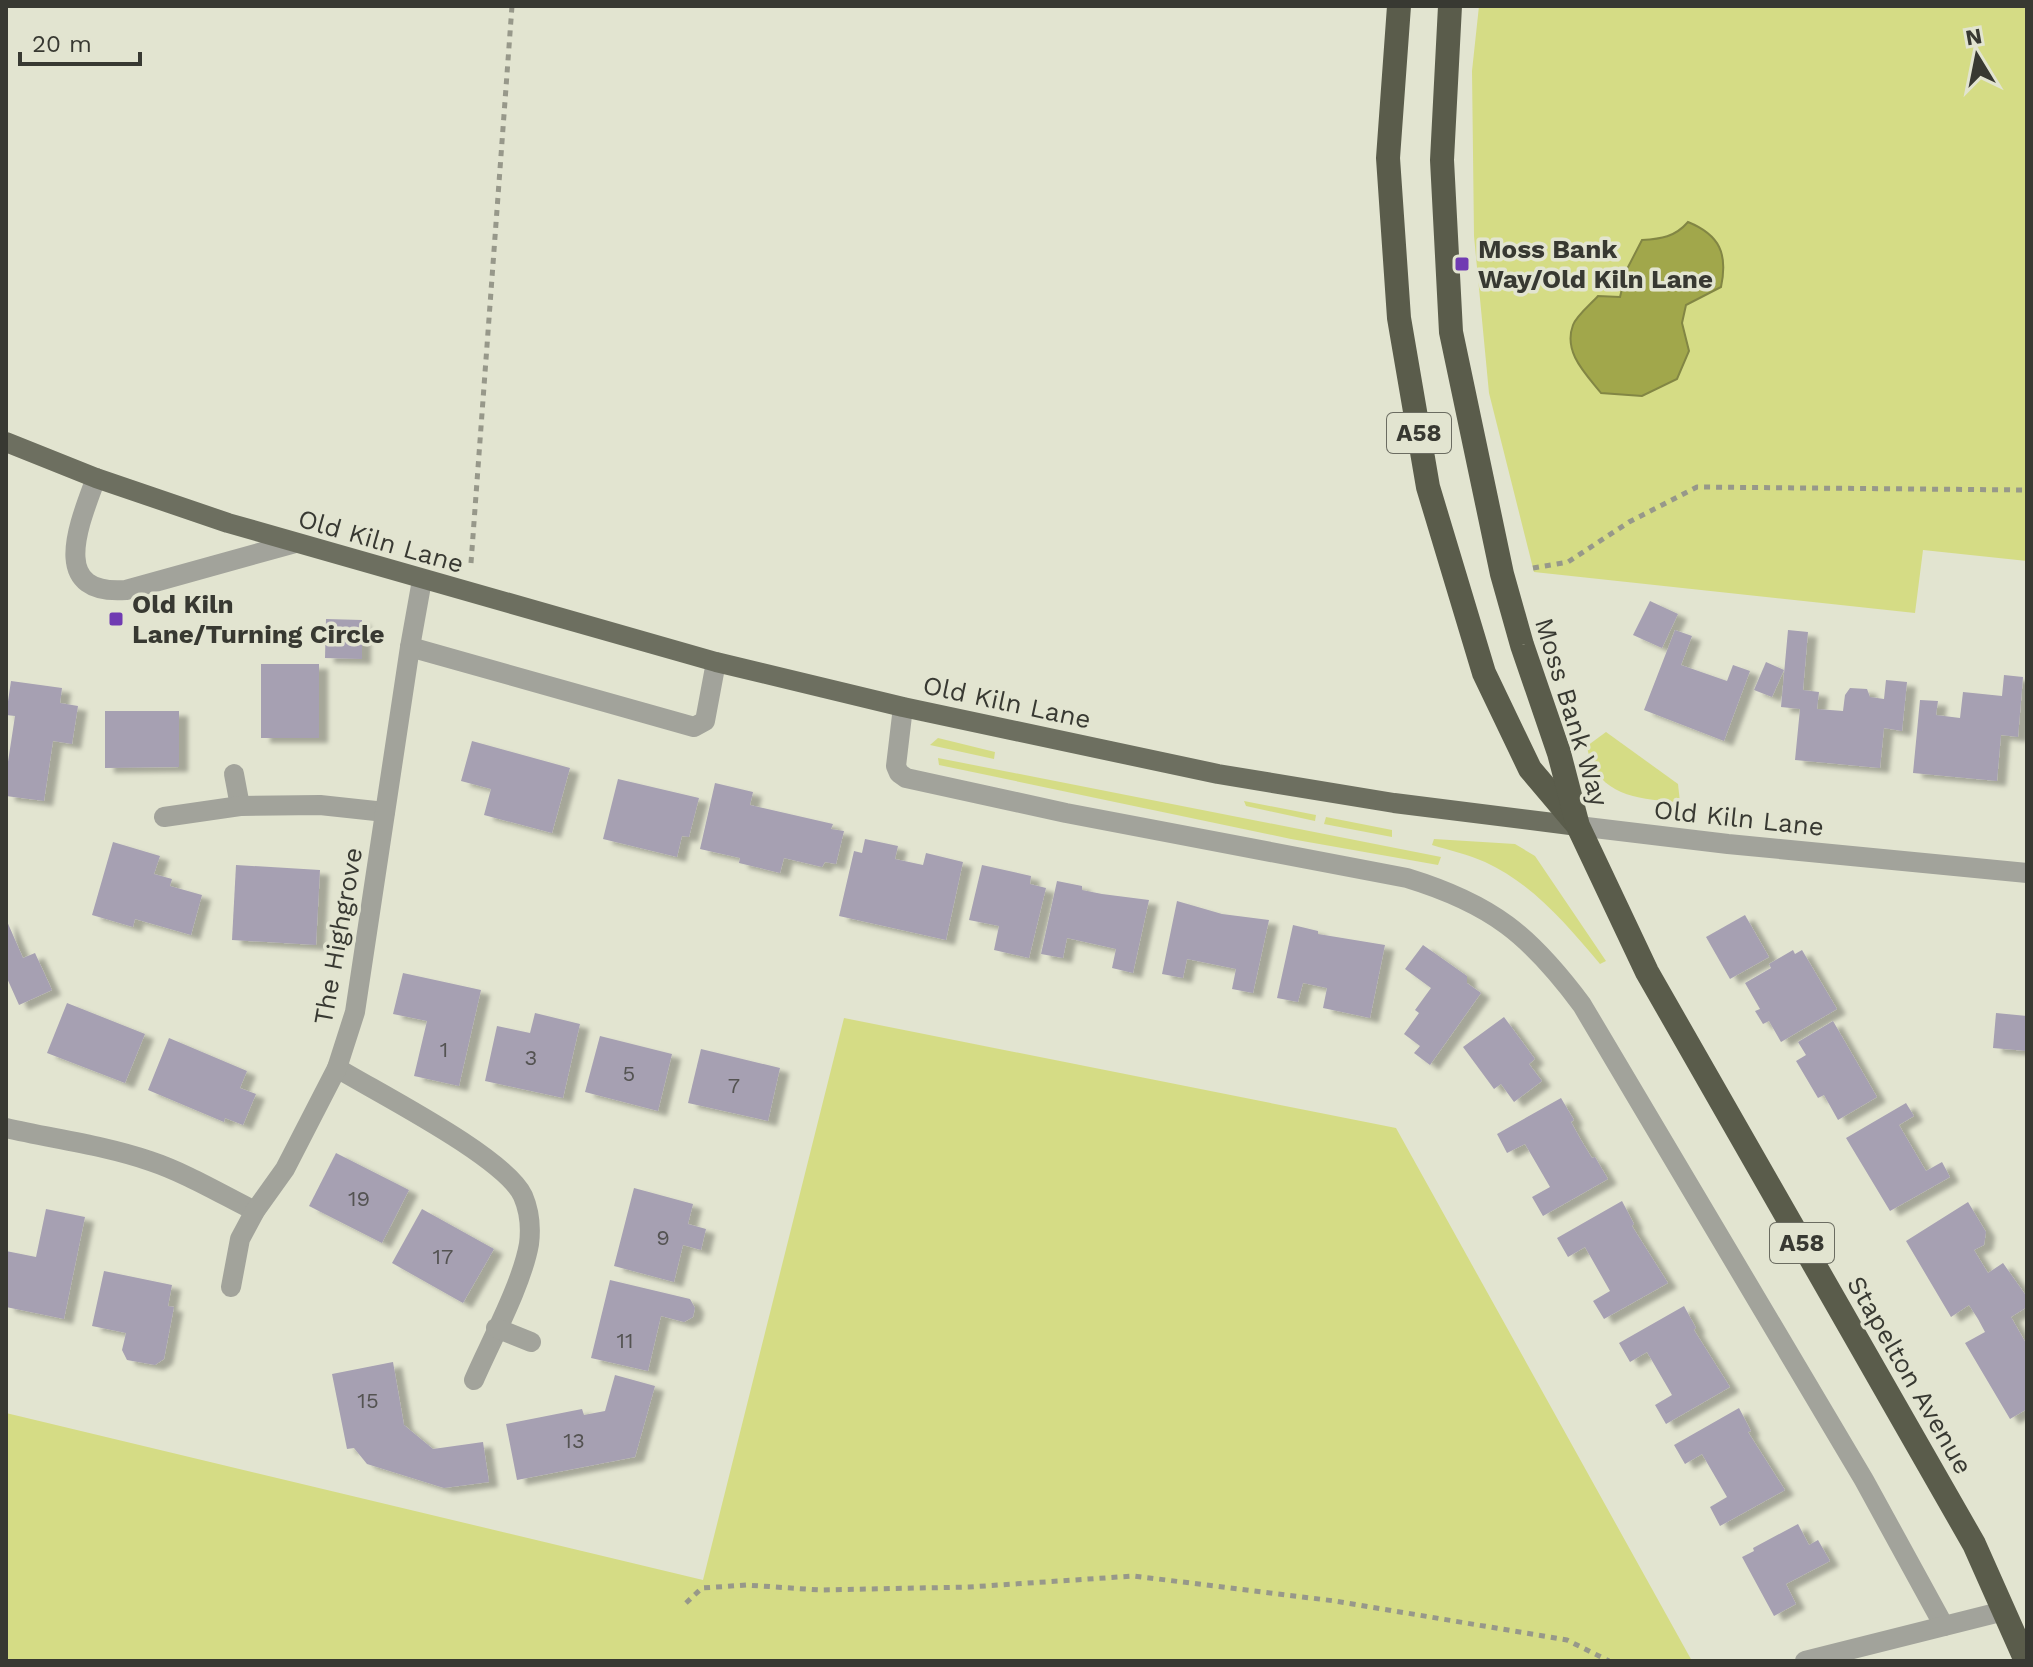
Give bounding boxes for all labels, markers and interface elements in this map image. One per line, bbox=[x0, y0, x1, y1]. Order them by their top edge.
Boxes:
scale bar bbox=[20, 16, 140, 66]
north arrow bbox=[1937, 16, 2017, 96]
text: N bbox=[1963, 23, 1984, 51]
text: 20 m bbox=[32, 30, 92, 58]
place label: Moss Bank Way/Old Kiln Lane bbox=[1478, 234, 1713, 294]
marker: Moss Bank Way/Old Kiln Lane bbox=[1453, 255, 1471, 273]
road number: A58 bbox=[1387, 413, 1451, 453]
street label: Old Kiln Lane bbox=[295, 503, 467, 579]
place label: Old Kiln Lane/Turning Circle bbox=[132, 589, 384, 649]
marker: Old Kiln Lane/Turning Circle bbox=[107, 610, 125, 628]
street label: Moss Bank Way bbox=[1529, 614, 1615, 810]
street label: Old Kiln Lane bbox=[920, 670, 1094, 734]
street label: Old Kiln Lane bbox=[1652, 794, 1826, 842]
street label: The Highgrove bbox=[308, 845, 368, 1027]
house number: 1 bbox=[440, 1037, 448, 1062]
house number: 3 bbox=[525, 1045, 537, 1070]
house number: 5 bbox=[623, 1061, 635, 1086]
house number: 7 bbox=[728, 1073, 740, 1098]
house number: 19 bbox=[348, 1186, 370, 1211]
road number: A58 bbox=[1770, 1223, 1834, 1263]
house number: 9 bbox=[656, 1225, 670, 1250]
house number: 17 bbox=[433, 1244, 453, 1269]
street label: Stapelton Avenue bbox=[1841, 1271, 1979, 1479]
house number: 11 bbox=[616, 1328, 634, 1353]
house number: 15 bbox=[357, 1388, 379, 1413]
house number: 13 bbox=[563, 1428, 585, 1453]

